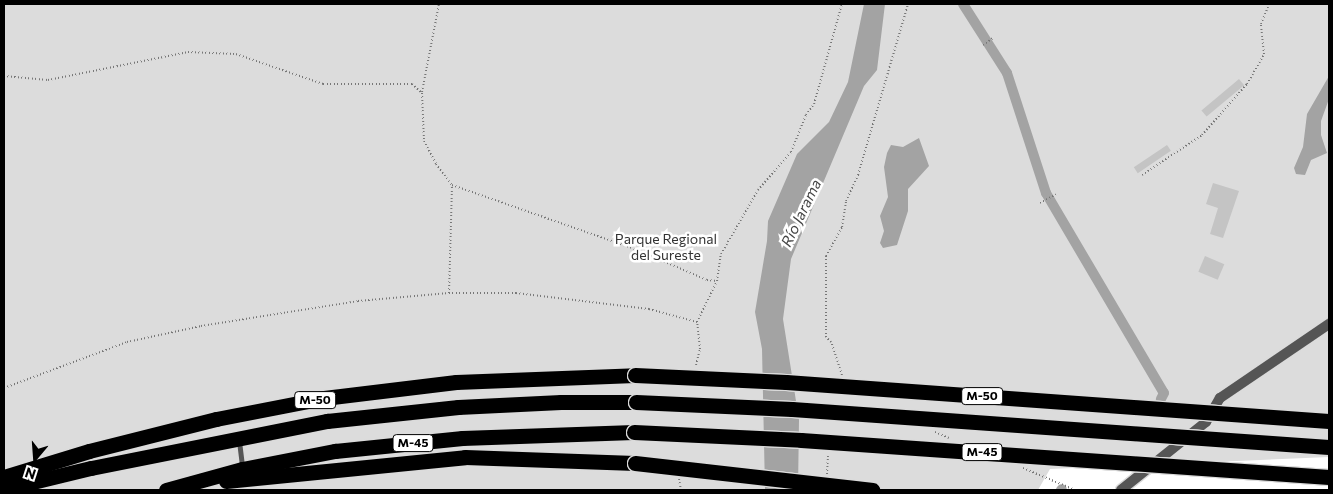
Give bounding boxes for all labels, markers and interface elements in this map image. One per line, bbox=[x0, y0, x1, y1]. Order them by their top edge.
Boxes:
water label: Río Jarama bbox=[777, 176, 825, 250]
park label: Parque Regional del Sureste bbox=[615, 231, 717, 264]
road number: M-50 bbox=[961, 386, 1003, 406]
road number: M-50 bbox=[294, 390, 336, 410]
road number: M-45 bbox=[392, 433, 434, 452]
north arrow bbox=[10, 434, 60, 484]
road number: M-45 bbox=[961, 442, 1003, 462]
text: N bbox=[23, 464, 38, 483]

